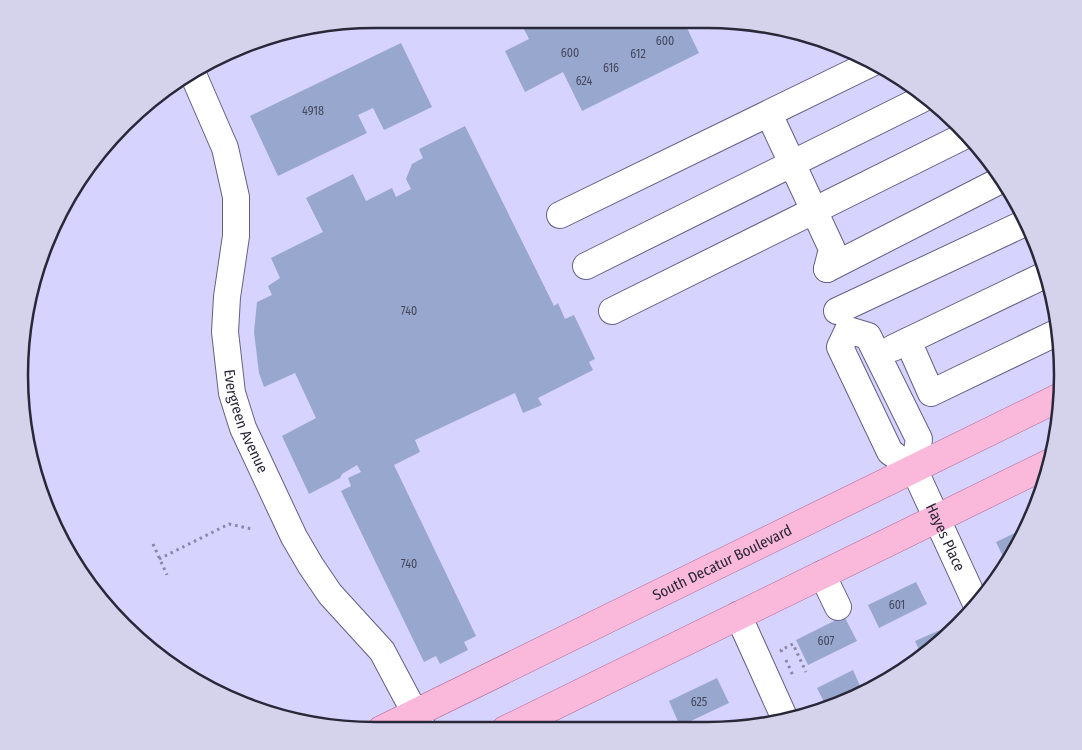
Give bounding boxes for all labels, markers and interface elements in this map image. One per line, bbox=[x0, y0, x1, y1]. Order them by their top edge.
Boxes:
house number: 600 bbox=[656, 34, 674, 48]
house number: 600 bbox=[561, 46, 579, 60]
house number: 612 bbox=[630, 47, 646, 61]
house number: 616 bbox=[603, 61, 619, 75]
house number: 624 bbox=[576, 74, 593, 88]
house number: 4918 bbox=[302, 104, 324, 118]
house number: 740 bbox=[401, 304, 417, 318]
street label: Evergreen Avenue bbox=[220, 368, 272, 476]
street label: Hayes Place bbox=[922, 500, 969, 574]
street label: South Decatur Boulevard bbox=[650, 521, 795, 604]
house number: 740 bbox=[401, 557, 417, 571]
house number: 601 bbox=[889, 598, 905, 612]
house number: 607 bbox=[818, 634, 835, 648]
house number: 625 bbox=[691, 695, 708, 709]

